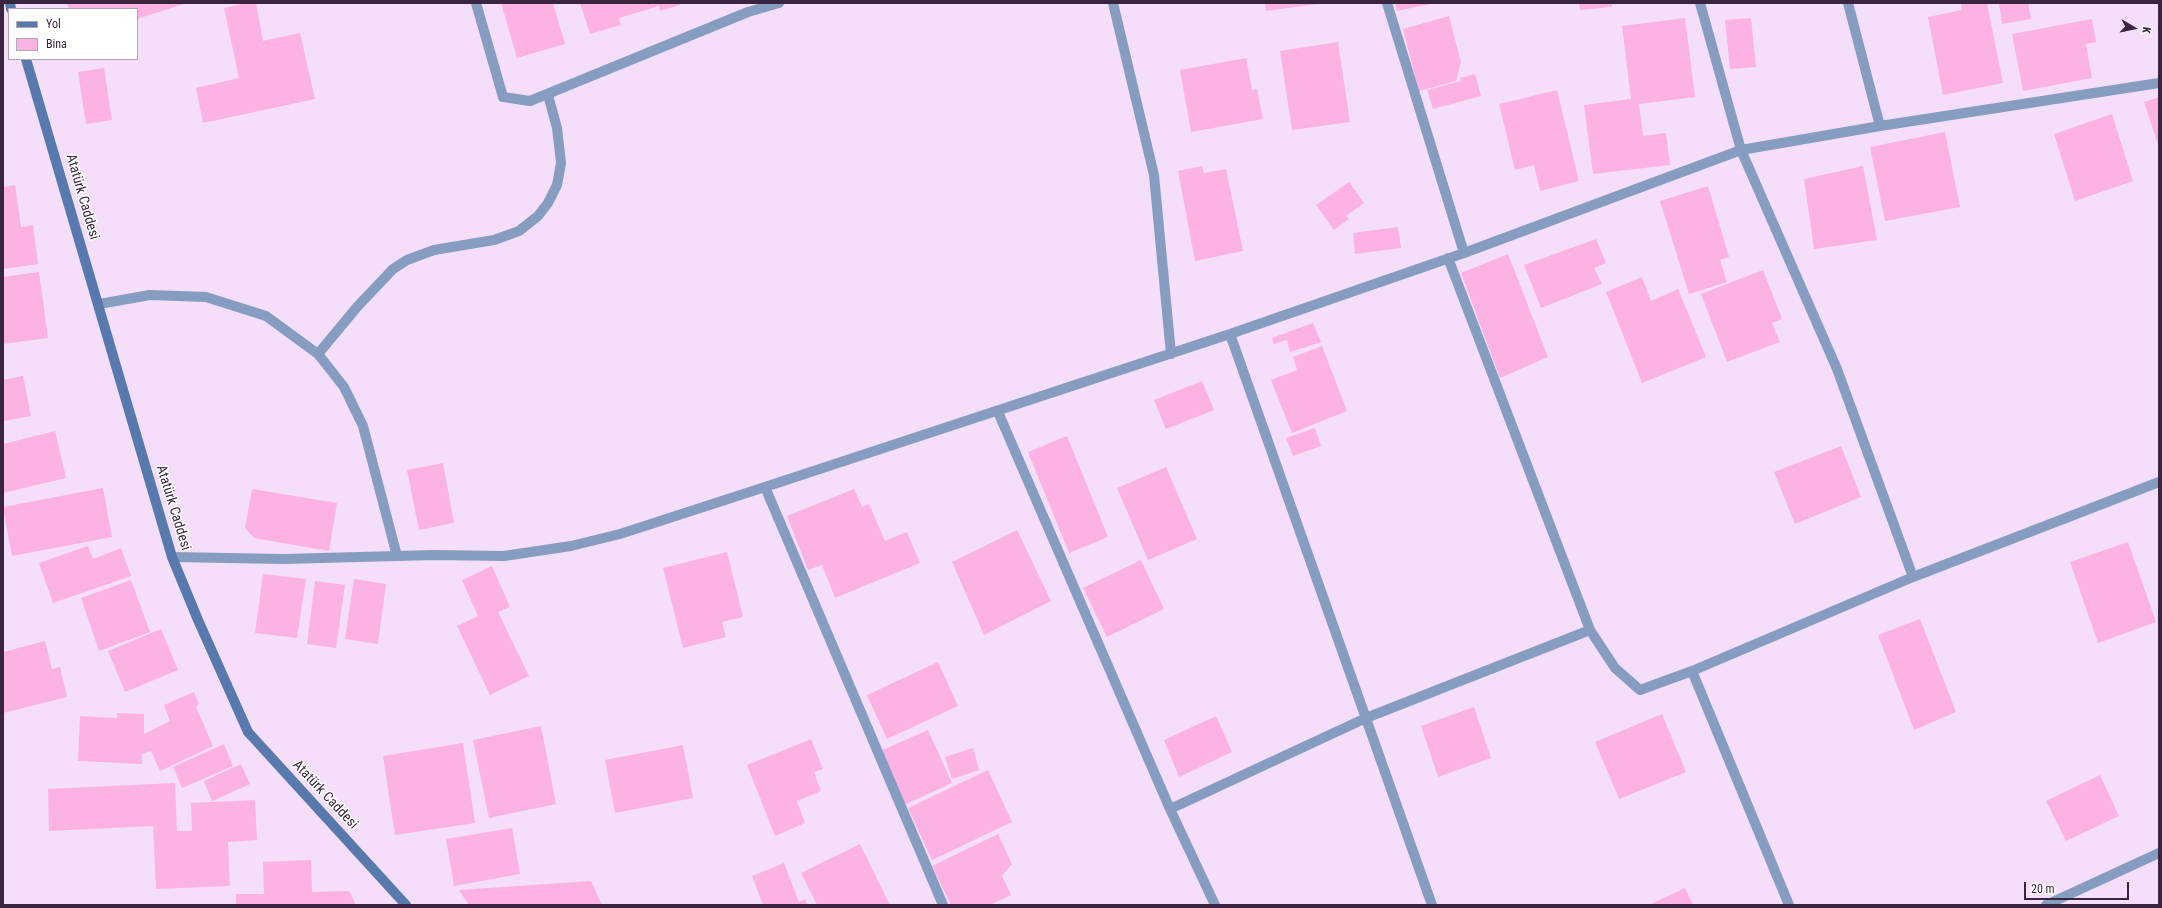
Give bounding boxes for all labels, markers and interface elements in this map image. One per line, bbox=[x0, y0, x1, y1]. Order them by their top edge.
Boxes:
legend bbox=[8, 8, 138, 60]
north arrow bbox=[2114, 8, 2154, 48]
text: Yol bbox=[46, 17, 61, 31]
text: K bbox=[2139, 26, 2153, 34]
text: Bina bbox=[46, 37, 67, 51]
street label: Atatürk Caddesi bbox=[62, 152, 102, 242]
street label: Atatürk Caddesi bbox=[152, 463, 194, 553]
street label: Atatürk Caddesi bbox=[289, 757, 361, 833]
scale bar bbox=[2026, 874, 2131, 900]
text: 20 m bbox=[2031, 882, 2055, 896]

